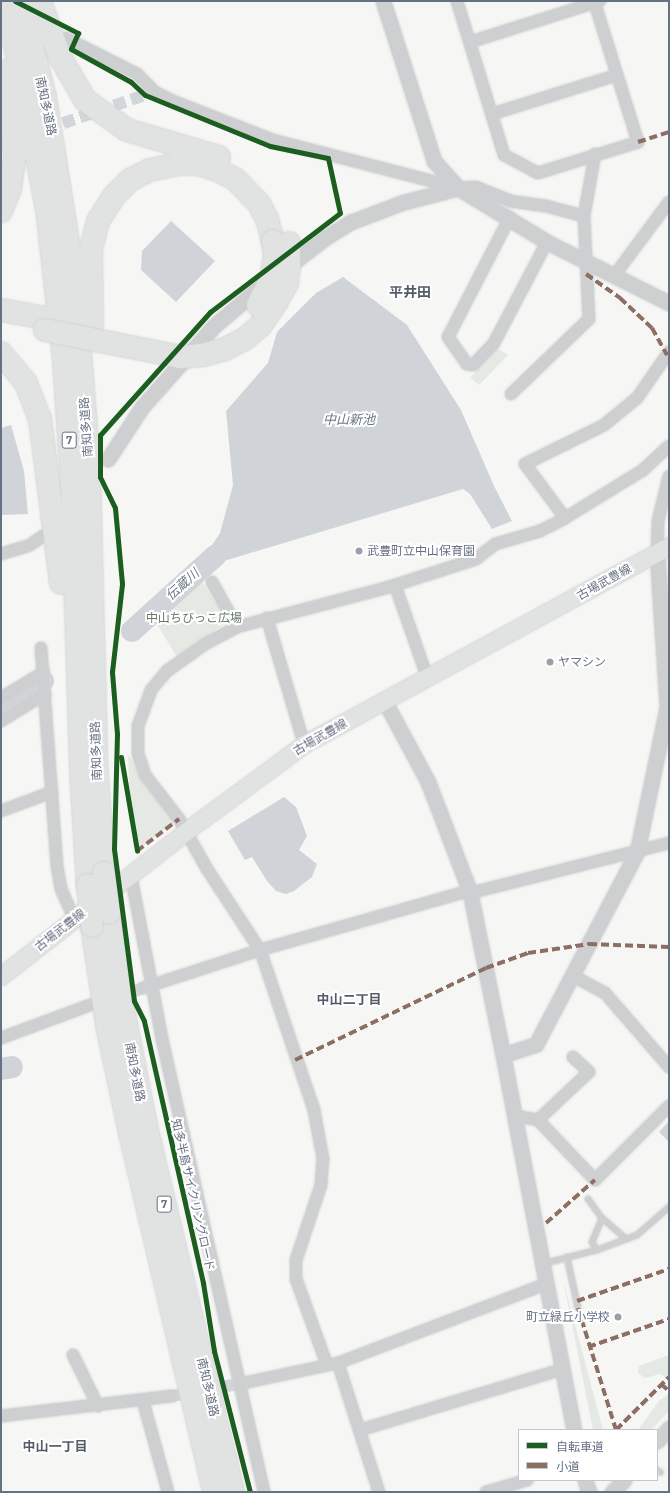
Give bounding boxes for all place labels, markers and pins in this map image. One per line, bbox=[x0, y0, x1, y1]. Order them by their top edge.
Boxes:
place label: 武豊町立中山保育園 bbox=[367, 544, 475, 558]
marker: 武豊町立中山保育園 bbox=[354, 546, 364, 556]
place label: ヤマシン bbox=[558, 655, 606, 669]
marker: ヤマシン bbox=[545, 657, 555, 667]
place label: 町立緑丘小学校 bbox=[526, 1310, 610, 1324]
marker: 町立緑丘小学校 bbox=[613, 1312, 623, 1322]

